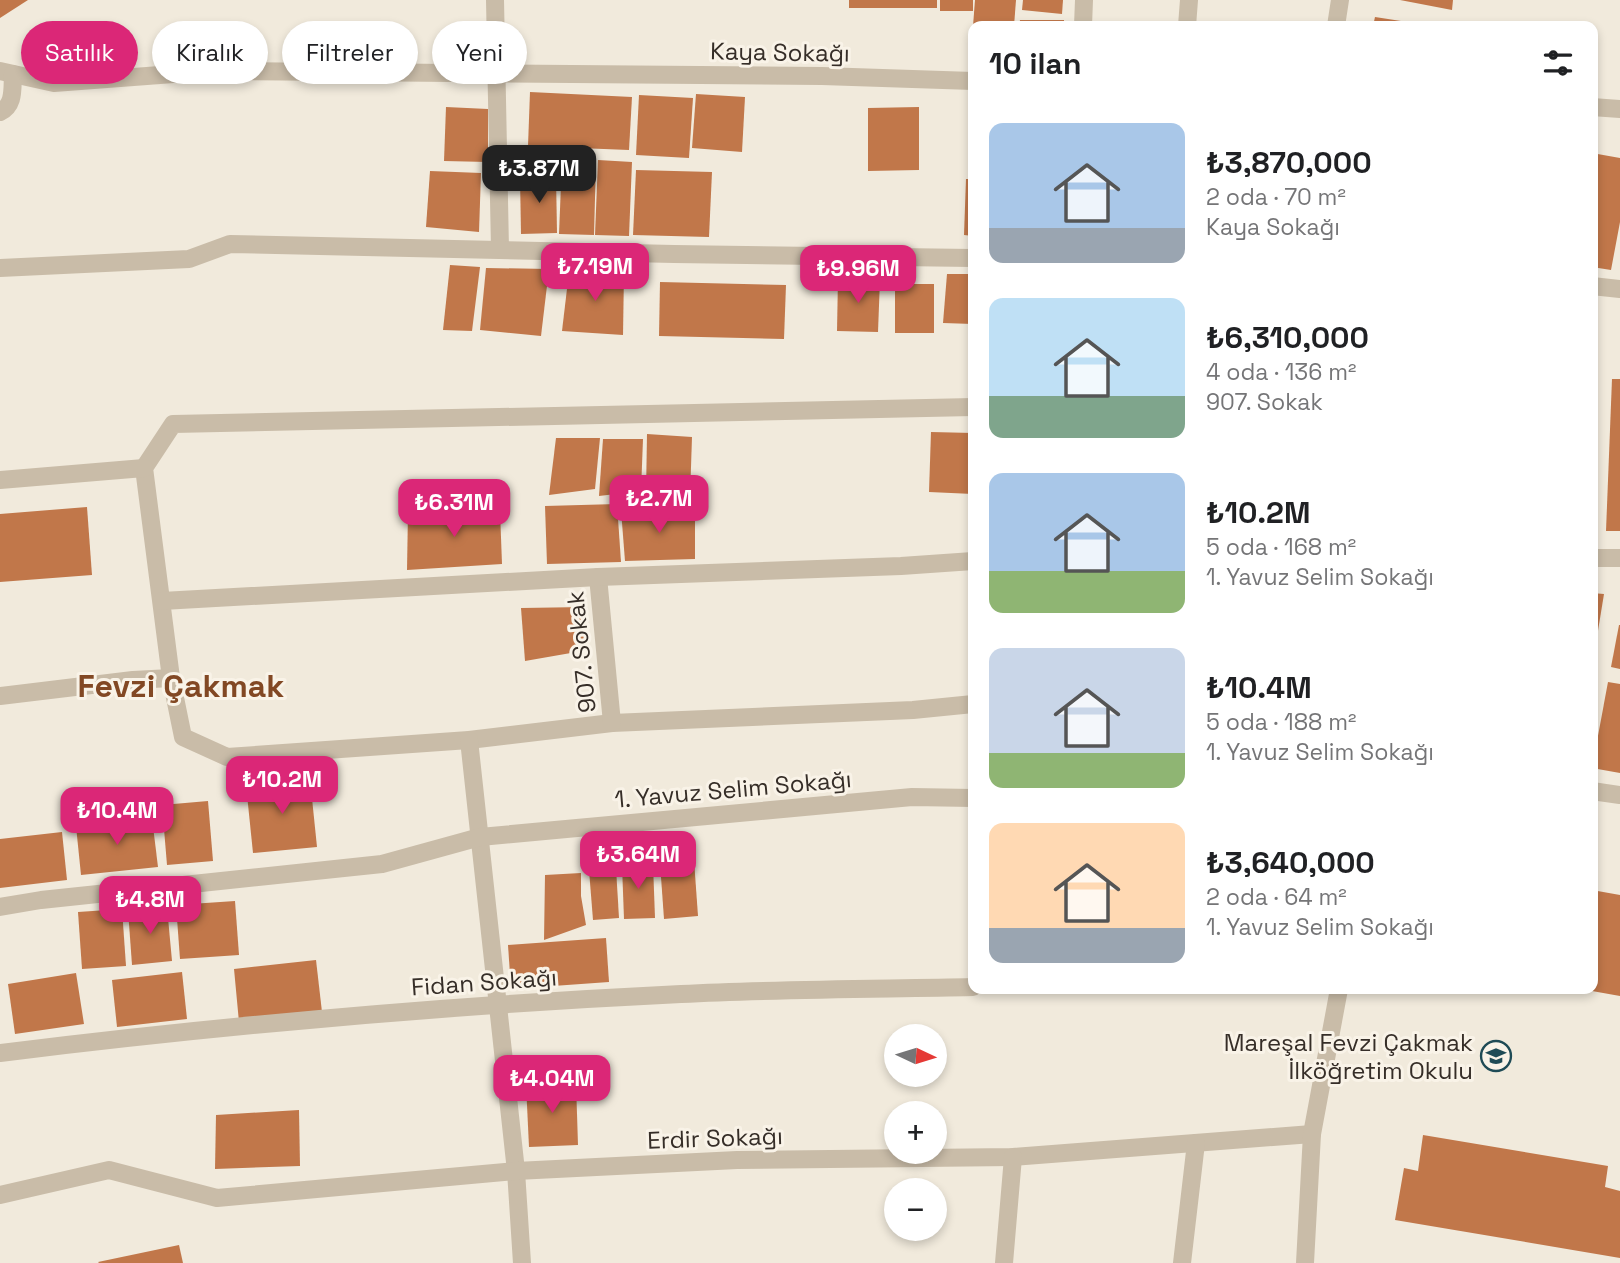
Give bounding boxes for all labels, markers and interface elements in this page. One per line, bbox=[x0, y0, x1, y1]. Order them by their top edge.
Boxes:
chip: Satılık bbox=[21, 21, 138, 84]
chip: Kiralık bbox=[152, 21, 268, 84]
chip: Filtreler bbox=[282, 21, 418, 84]
chip: Yeni bbox=[432, 21, 527, 84]
street label: Kaya Sokağı bbox=[710, 35, 850, 69]
text: 10 ilan bbox=[989, 44, 1081, 83]
icon: filters bbox=[1539, 44, 1577, 82]
text: ₺3,870,000 bbox=[1206, 143, 1372, 182]
pin: ₺3.87M bbox=[482, 146, 596, 205]
icon: home bbox=[1045, 151, 1129, 235]
text: ₺3.87M bbox=[498, 153, 580, 183]
text: 2 oda · 70 m² bbox=[1206, 182, 1346, 212]
text: Kaya Sokağı bbox=[1206, 212, 1340, 242]
pin: ₺7.19M bbox=[538, 244, 652, 303]
pin: ₺9.96M bbox=[801, 246, 915, 305]
text: ₺7.19M bbox=[557, 251, 633, 281]
text: ₺9.96M bbox=[816, 253, 900, 283]
text: ₺6,310,000 bbox=[1206, 318, 1369, 357]
icon: home bbox=[1045, 326, 1129, 410]
text: 4 oda · 136 m² bbox=[1206, 357, 1356, 387]
text: 907. Sokak bbox=[1206, 387, 1323, 417]
pin: ₺2.7M bbox=[610, 476, 708, 535]
pin: ₺6.31M bbox=[397, 480, 511, 539]
text: ₺2.7M bbox=[626, 483, 692, 513]
text: ₺6.31M bbox=[414, 487, 494, 517]
text: ₺10.2M bbox=[1206, 493, 1310, 532]
icon: home bbox=[1045, 501, 1129, 585]
text: 5 oda · 168 m² bbox=[1206, 532, 1356, 562]
text: 1. Yavuz Selim Sokağı bbox=[1206, 562, 1434, 592]
street label: 907. Sokak bbox=[559, 590, 603, 714]
district label: Fevzi Çakmak bbox=[78, 666, 284, 706]
text: ₺10.4M bbox=[1206, 668, 1312, 707]
icon: home bbox=[1045, 676, 1129, 760]
text: 5 oda · 188 m² bbox=[1206, 707, 1356, 737]
text: 1. Yavuz Selim Sokağı bbox=[1206, 737, 1434, 767]
pin: ₺10.2M bbox=[225, 756, 339, 816]
street label: 1. Yavuz Selim Sokağı bbox=[613, 763, 853, 815]
text: ₺10.2M bbox=[242, 764, 322, 794]
pin: ₺10.4M bbox=[60, 788, 174, 847]
text: ₺10.4M bbox=[76, 795, 158, 825]
pin: ₺3.64M bbox=[581, 832, 695, 891]
text: ₺3.64M bbox=[596, 839, 680, 869]
text: ₺3,640,000 bbox=[1206, 843, 1375, 882]
icon: home bbox=[1045, 851, 1129, 935]
pin: ₺4.8M bbox=[101, 876, 199, 936]
text: 2 oda · 64 m² bbox=[1206, 882, 1347, 912]
text: ₺4.8M bbox=[115, 884, 185, 914]
text: 1. Yavuz Selim Sokağı bbox=[1206, 912, 1434, 942]
street label: Fidan Sokağı bbox=[410, 961, 558, 1003]
north arrow bbox=[884, 1024, 947, 1087]
map controls bbox=[884, 1024, 947, 1241]
place label: Mareşal Fevzi Çakmak İlköğretim Okulu bbox=[1224, 1027, 1473, 1086]
school or university icon: Mareşal Fevzi Çakmak İlköğretim Okulu bbox=[1479, 1039, 1513, 1073]
pin: ₺4.04M bbox=[495, 1056, 609, 1115]
text: ₺4.04M bbox=[509, 1063, 595, 1093]
button: + bbox=[884, 1101, 947, 1164]
street label: Erdir Sokağı bbox=[647, 1120, 783, 1156]
button: − bbox=[884, 1178, 947, 1241]

